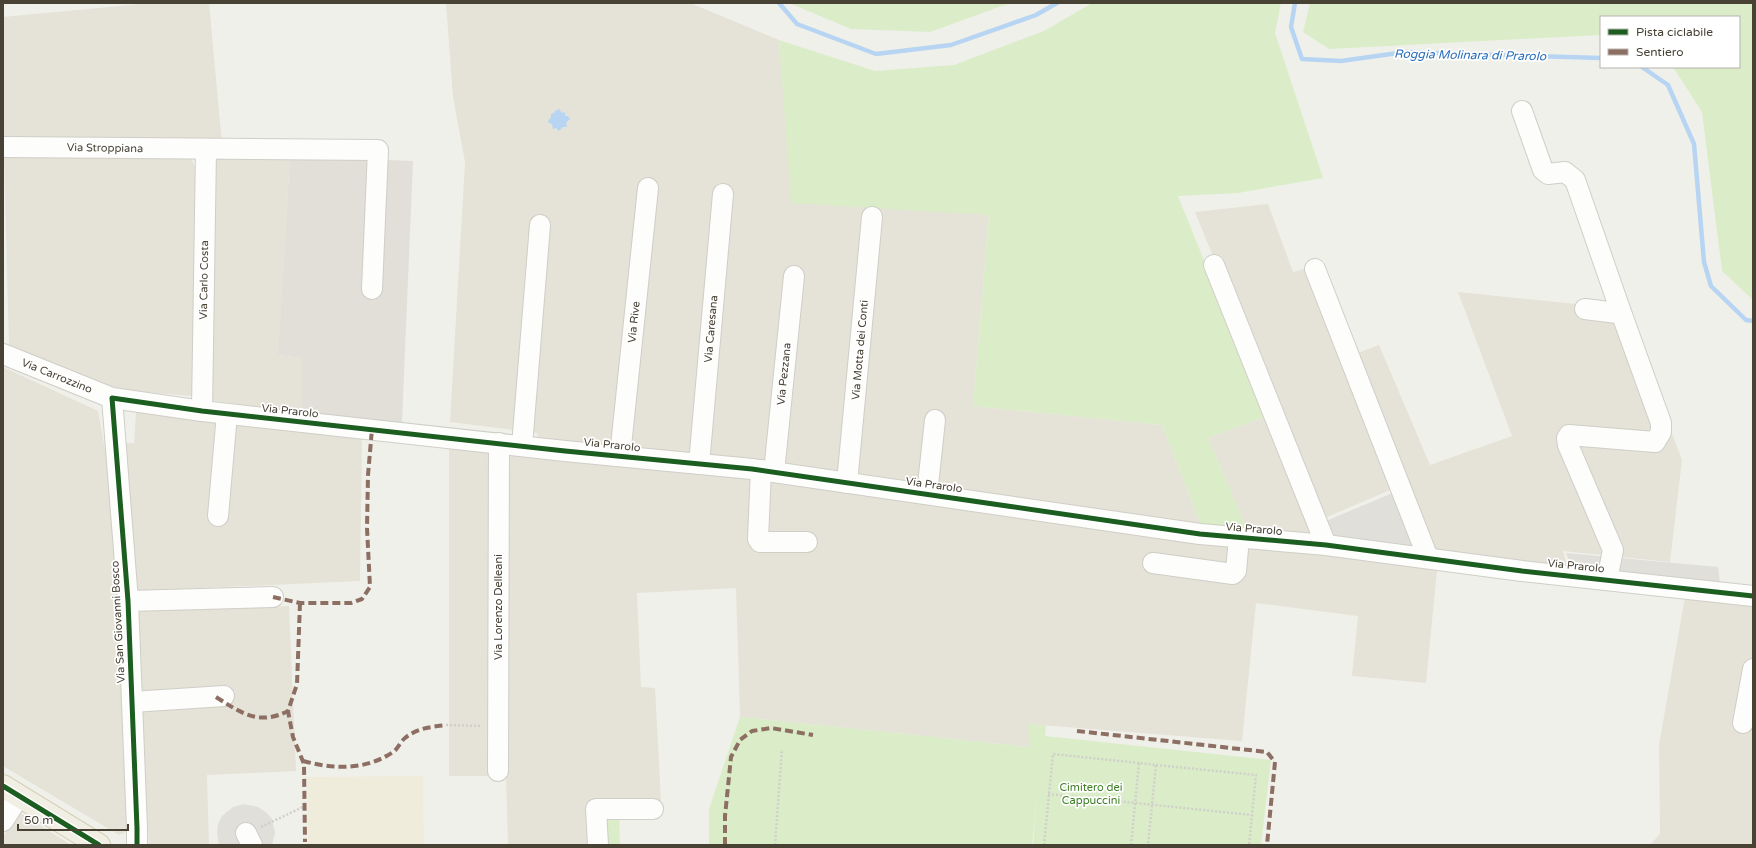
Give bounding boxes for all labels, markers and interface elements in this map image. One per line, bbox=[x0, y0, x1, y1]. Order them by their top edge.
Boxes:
legend bbox=[1600, 16, 1740, 68]
text: Pista ciclabile bbox=[1636, 25, 1713, 39]
text: Sentiero bbox=[1636, 45, 1683, 59]
water label: Roggia Molinara di Prarolo bbox=[1394, 47, 1547, 63]
street label: Via Stroppiana bbox=[67, 141, 143, 155]
street label: Via Carlo Costa bbox=[197, 240, 211, 320]
street label: Via Caresana bbox=[702, 295, 720, 363]
street label: Via Motta dei Conti bbox=[849, 299, 871, 401]
street label: Via Rive bbox=[625, 301, 643, 343]
street label: Via Pezzana bbox=[774, 342, 794, 406]
street label: Via Carrozzino bbox=[20, 356, 95, 396]
street label: Via Prarolo bbox=[261, 402, 319, 420]
street label: Via Prarolo bbox=[583, 436, 641, 454]
street label: Via Prarolo bbox=[905, 475, 964, 495]
street label: Via Prarolo bbox=[1225, 520, 1283, 538]
street label: Via Lorenzo Delleani bbox=[492, 554, 505, 660]
street label: Via Prarolo bbox=[1547, 557, 1605, 575]
street label: Via San Giovanni Bosco bbox=[108, 560, 128, 683]
park label: Cimitero dei Cappuccini bbox=[1059, 781, 1123, 807]
scale bar bbox=[18, 806, 128, 832]
text: 50 m bbox=[24, 813, 53, 827]

